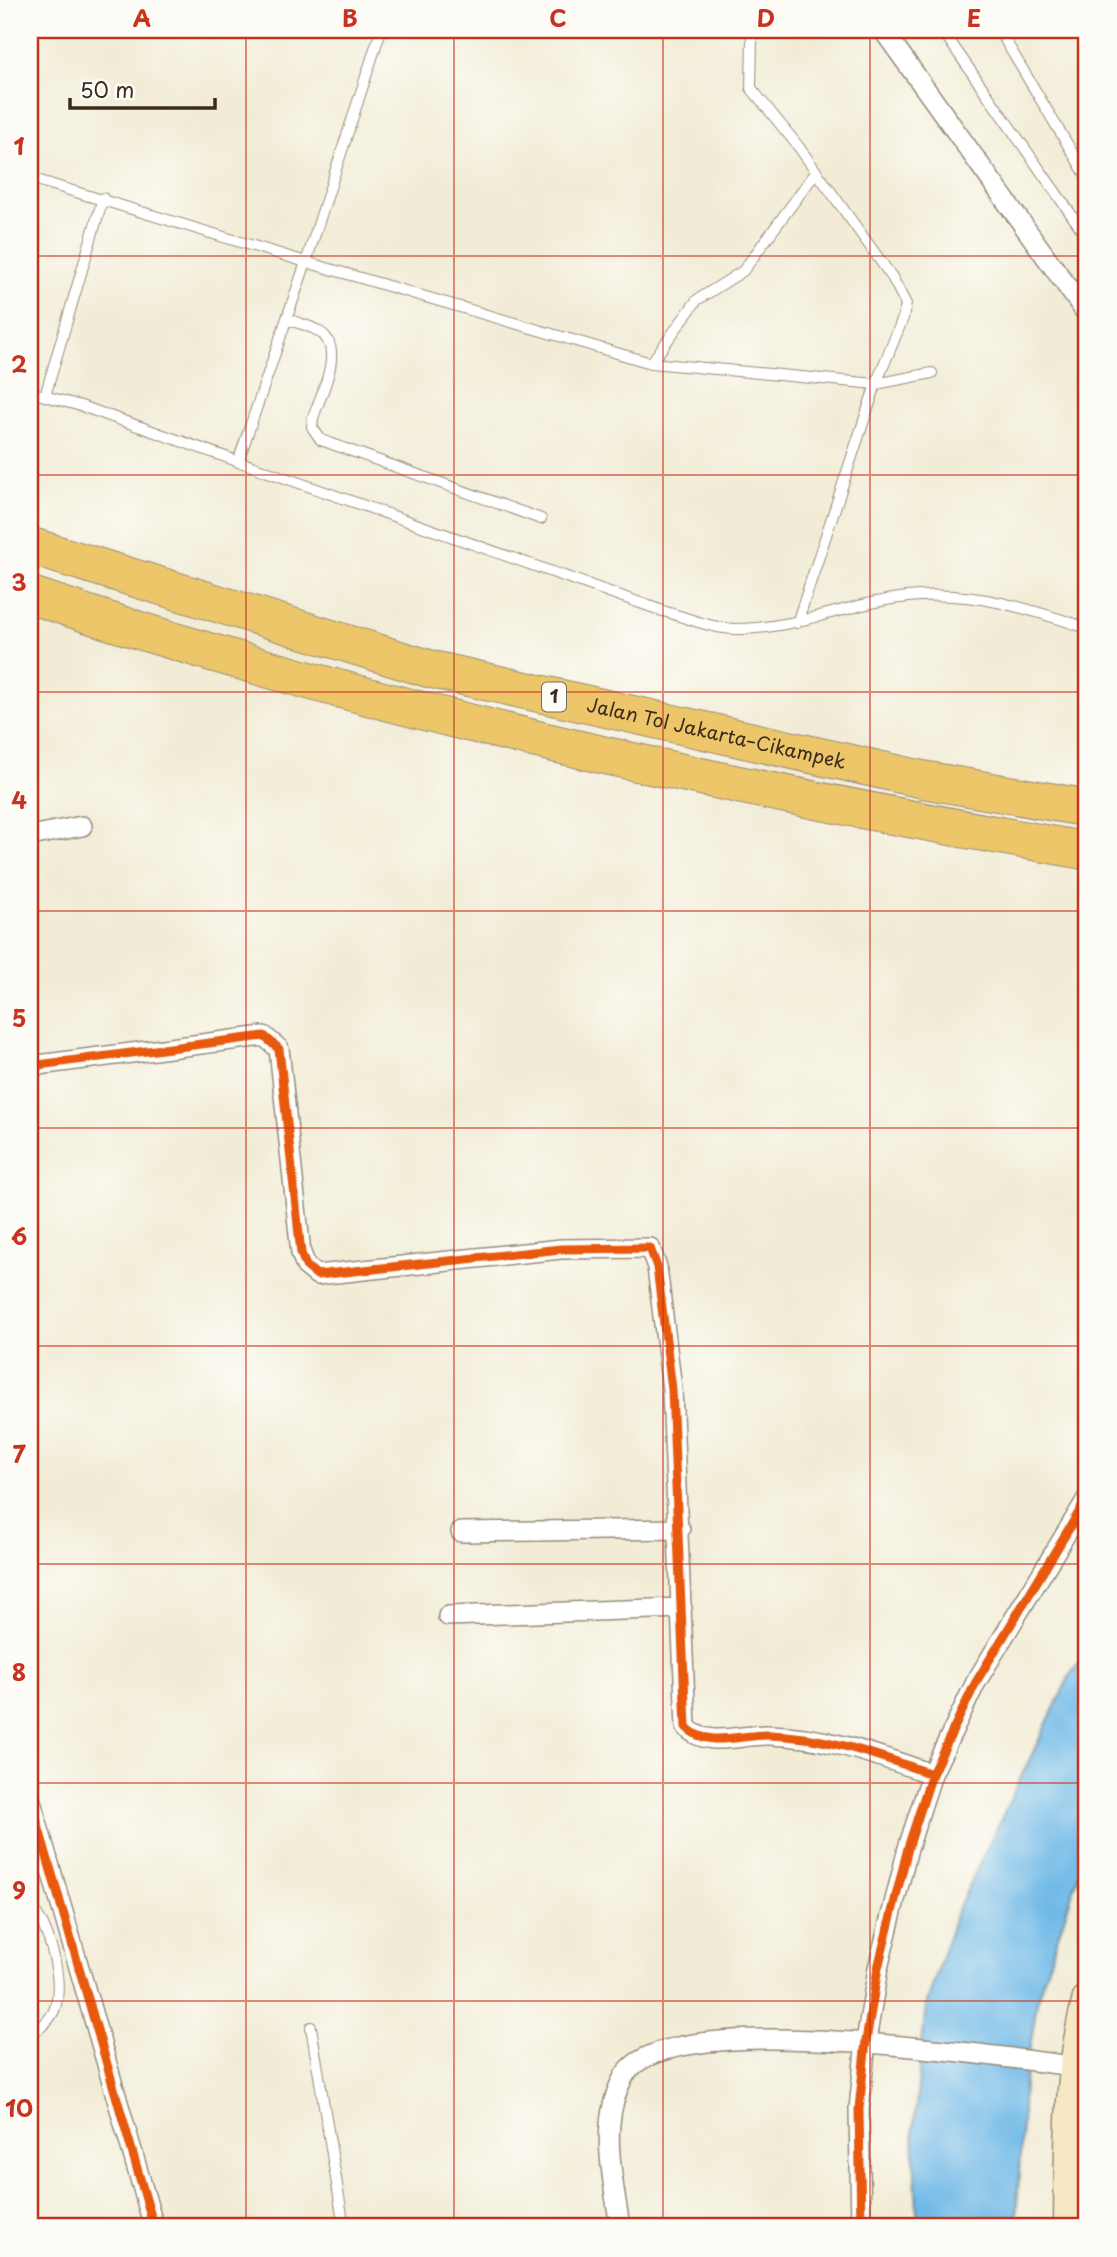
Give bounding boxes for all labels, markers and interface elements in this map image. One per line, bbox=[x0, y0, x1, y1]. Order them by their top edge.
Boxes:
text: A bbox=[133, 0, 151, 35]
text: B bbox=[342, 0, 358, 35]
text: C bbox=[549, 0, 567, 35]
text: D bbox=[757, 0, 775, 35]
text: E bbox=[967, 0, 981, 35]
scale bar bbox=[70, 66, 215, 110]
text: 50 m bbox=[80, 73, 134, 105]
text: 1 bbox=[14, 128, 25, 163]
text: 2 bbox=[11, 346, 27, 381]
text: 3 bbox=[11, 564, 27, 599]
road number: 1 bbox=[542, 682, 566, 712]
street label: Jalan Tol Jakarta–Cikampek bbox=[584, 690, 849, 775]
text: 4 bbox=[11, 782, 27, 817]
text: 5 bbox=[12, 1000, 26, 1035]
text: 6 bbox=[11, 1218, 27, 1253]
text: 7 bbox=[12, 1436, 26, 1471]
text: 8 bbox=[12, 1654, 26, 1689]
text: 9 bbox=[12, 1872, 26, 1907]
text: 10 bbox=[5, 2090, 33, 2125]

